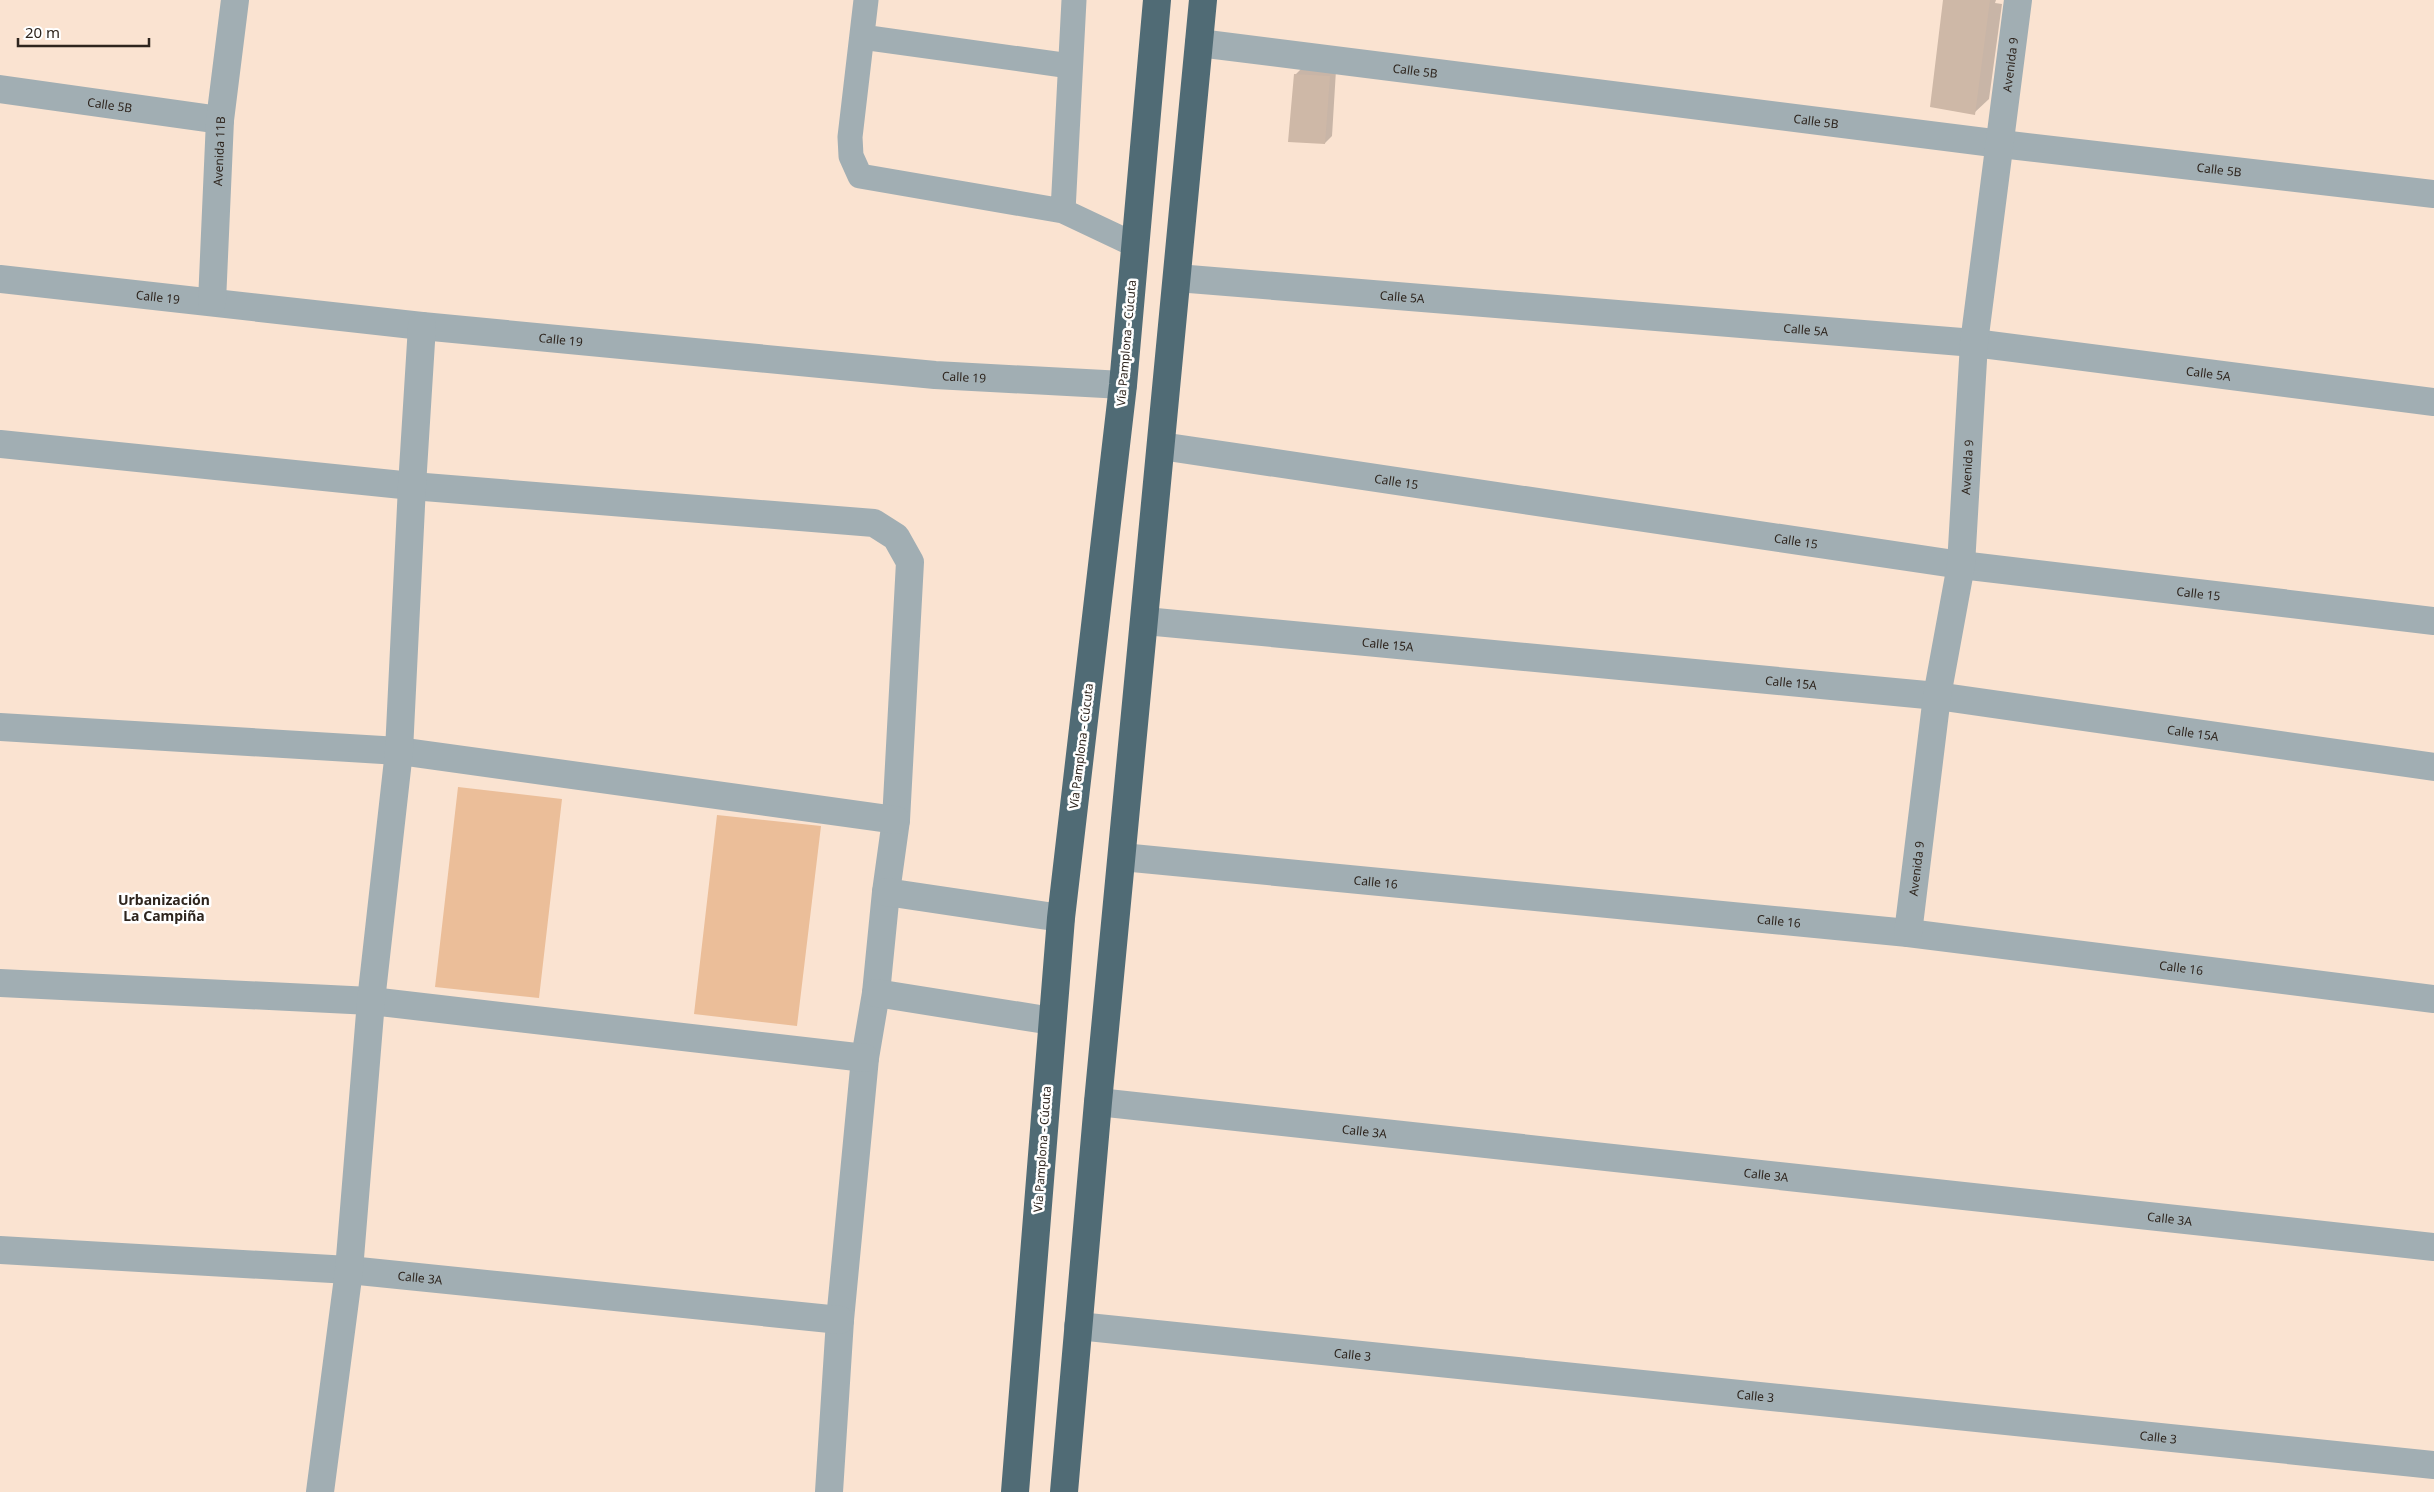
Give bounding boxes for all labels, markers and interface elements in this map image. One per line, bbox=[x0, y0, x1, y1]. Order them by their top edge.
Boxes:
scale bar bbox=[18, 15, 149, 47]
text: 20 m bbox=[25, 22, 60, 42]
street label: Avenida 9 bbox=[1998, 36, 2022, 93]
street label: Calle 5B bbox=[1392, 59, 1439, 82]
street label: Calle 5B bbox=[86, 93, 134, 116]
street label: Calle 5B bbox=[1793, 109, 1840, 132]
street label: Avenida 11B bbox=[209, 116, 229, 186]
street label: Calle 5B bbox=[2196, 158, 2243, 180]
street label: Vía Pamplona - Cúcuta bbox=[1112, 279, 1140, 407]
street label: Calle 19 bbox=[135, 286, 181, 308]
street label: Calle 5A bbox=[1379, 286, 1426, 307]
street label: Calle 5A bbox=[1783, 319, 1829, 340]
street label: Calle 19 bbox=[538, 329, 584, 350]
street label: Calle 5A bbox=[2185, 362, 2232, 384]
street label: Calle 19 bbox=[941, 367, 987, 386]
street label: Avenida 9 bbox=[1957, 439, 1977, 495]
street label: Calle 15 bbox=[1373, 469, 1420, 493]
street label: Calle 15 bbox=[1773, 529, 1819, 552]
street label: Calle 15 bbox=[2176, 582, 2222, 604]
street label: Calle 15A bbox=[1361, 633, 1415, 655]
street label: Calle 15A bbox=[1764, 671, 1818, 693]
street label: Vía Pamplona - Cúcuta bbox=[1065, 682, 1097, 810]
street label: Calle 15A bbox=[2166, 720, 2220, 745]
street label: Avenida 9 bbox=[1904, 840, 1928, 897]
street label: Calle 16 bbox=[1353, 871, 1399, 892]
district label: Urbanización La Campiña bbox=[118, 890, 210, 925]
street label: Calle 16 bbox=[1756, 910, 1802, 931]
street label: Calle 16 bbox=[2158, 956, 2204, 978]
street label: Vía Pamplona - Cúcuta bbox=[1029, 1085, 1055, 1213]
street label: Calle 3A bbox=[1341, 1120, 1388, 1142]
street label: Calle 3A bbox=[1743, 1164, 1790, 1185]
street label: Calle 3A bbox=[2146, 1207, 2193, 1229]
street label: Calle 3A bbox=[397, 1267, 444, 1288]
street label: Calle 3 bbox=[1333, 1344, 1372, 1365]
street label: Calle 3 bbox=[1736, 1385, 1775, 1406]
street label: Calle 3 bbox=[2139, 1426, 2178, 1447]

